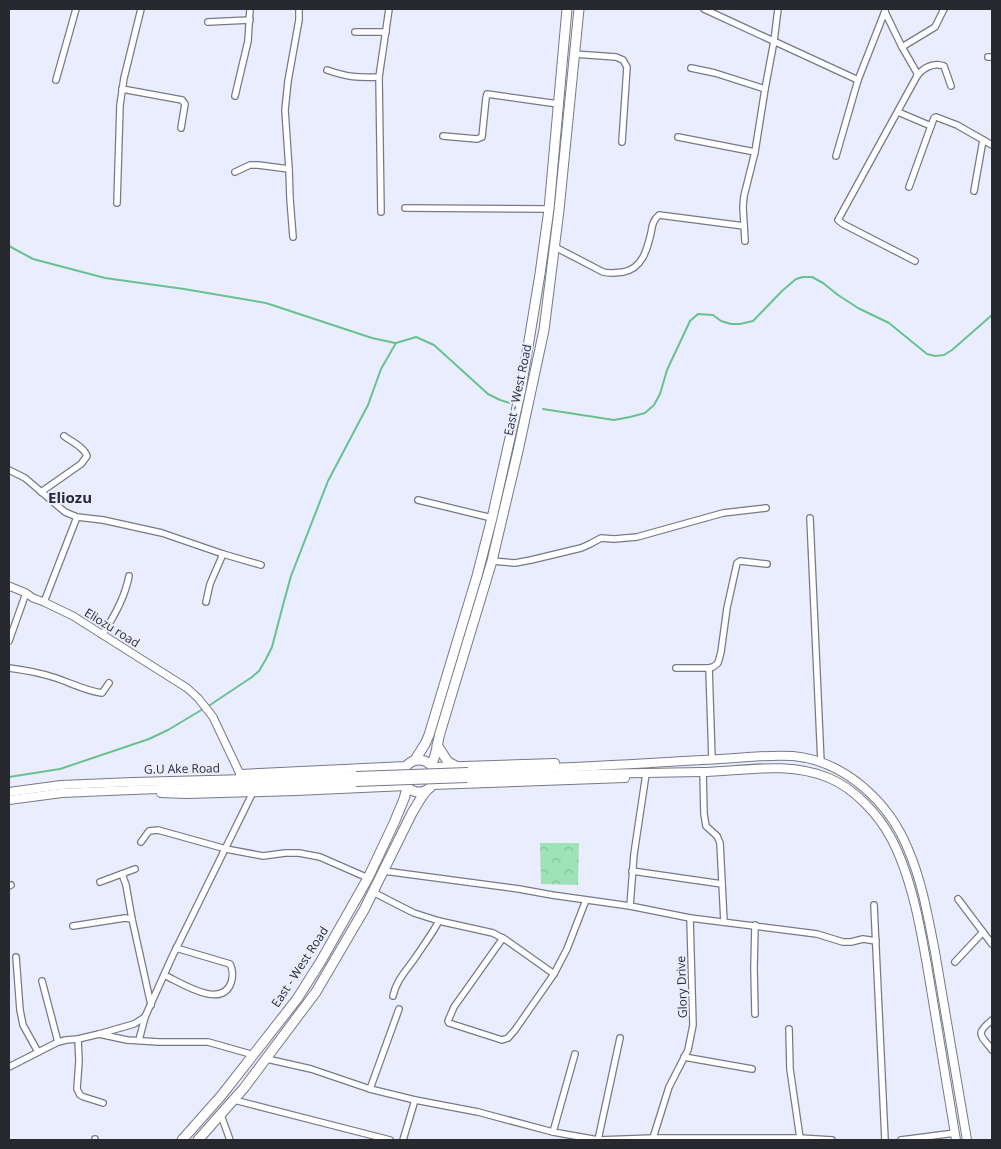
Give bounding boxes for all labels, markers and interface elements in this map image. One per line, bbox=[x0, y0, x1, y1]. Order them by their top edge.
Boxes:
street label: East - West Road bbox=[500, 343, 535, 437]
district label: Eliozu bbox=[48, 487, 92, 507]
street label: Eliozu road bbox=[81, 604, 143, 651]
street label: G.U Ake Road bbox=[144, 759, 220, 778]
street label: East - West Road bbox=[267, 923, 332, 1010]
street label: Glory Drive bbox=[672, 955, 691, 1018]

